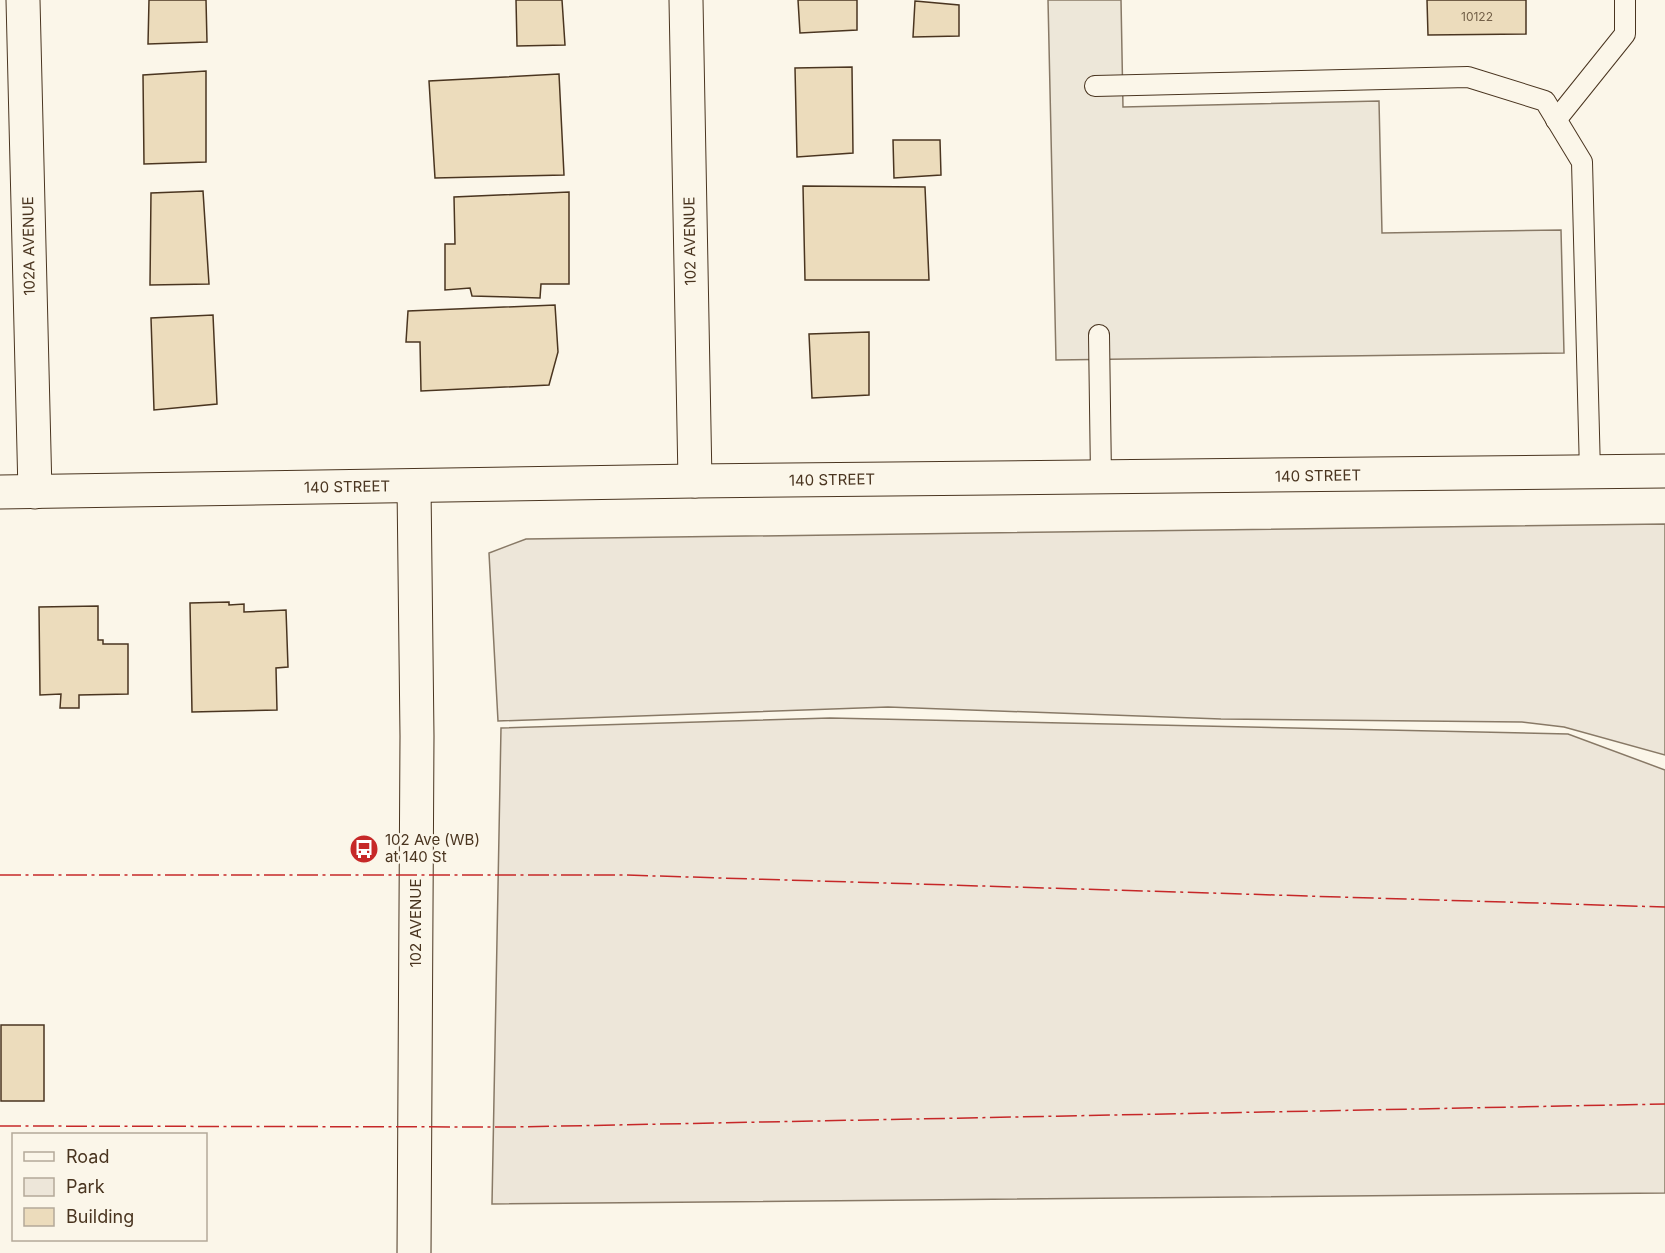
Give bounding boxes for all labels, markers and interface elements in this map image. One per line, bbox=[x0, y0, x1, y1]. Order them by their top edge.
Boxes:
house number: 10122 bbox=[1461, 9, 1493, 24]
street label: 102A AVENUE bbox=[18, 196, 39, 296]
street label: 102 AVENUE bbox=[679, 196, 700, 286]
street label: 140 STREET bbox=[1275, 465, 1361, 486]
street label: 140 STREET bbox=[789, 469, 875, 490]
street label: 140 STREET bbox=[304, 476, 390, 497]
place label: 102 Ave (WB) at 140 St bbox=[385, 830, 480, 866]
bus stop icon: 102 Ave (WB) at 140 St bbox=[348, 833, 380, 865]
street label: 102 AVENUE bbox=[406, 878, 425, 968]
legend bbox=[12, 1133, 207, 1241]
text: Road bbox=[66, 1146, 109, 1167]
text: Park bbox=[66, 1176, 105, 1197]
text: Building bbox=[66, 1206, 134, 1227]

